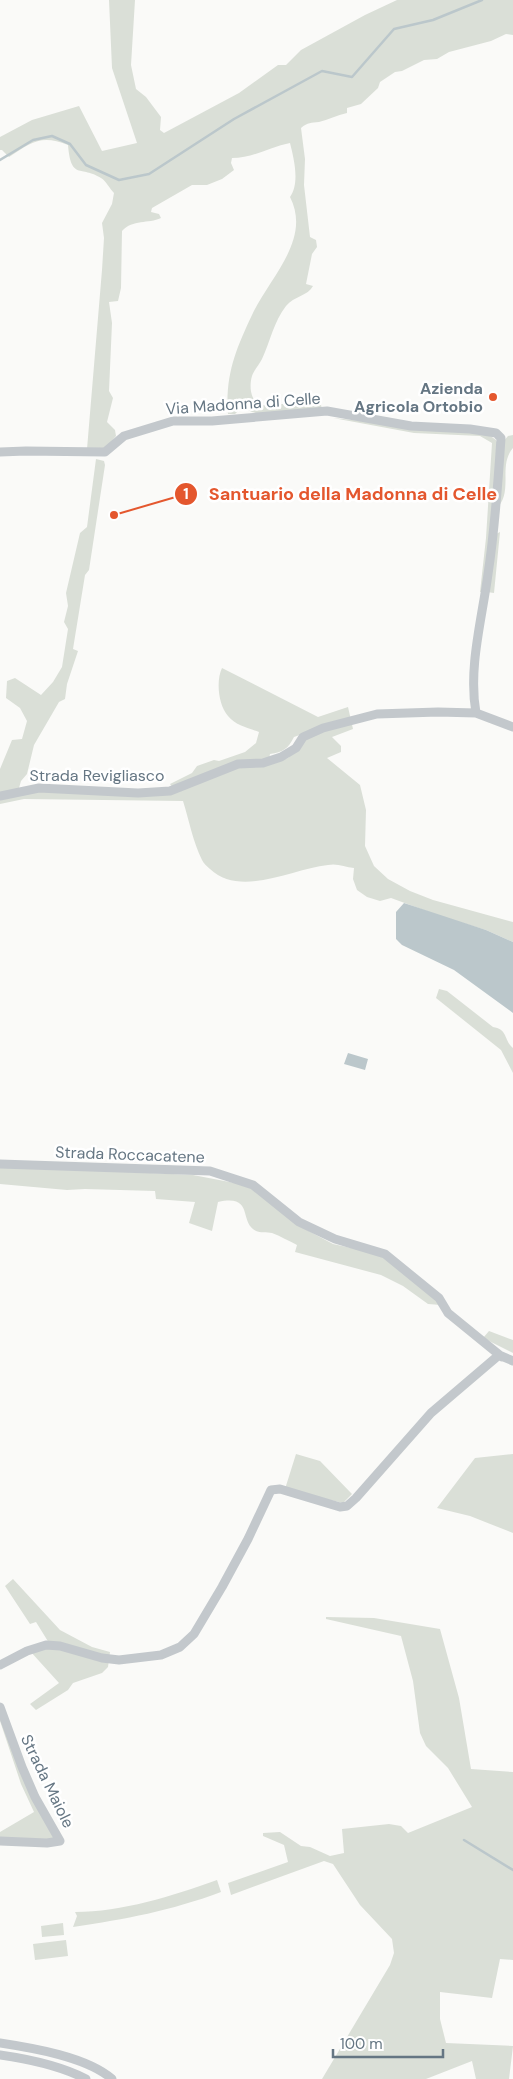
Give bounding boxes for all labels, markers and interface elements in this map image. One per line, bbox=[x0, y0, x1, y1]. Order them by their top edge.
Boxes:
place label: Azienda Agricola Ortobio bbox=[354, 378, 483, 417]
street label: Via Madonna di Celle bbox=[165, 388, 321, 419]
marker: Azienda Agricola Ortobio bbox=[487, 391, 499, 403]
callout: Santuario della Madonna di Celle bbox=[174, 478, 507, 511]
text: Santuario della Madonna di Celle bbox=[209, 482, 497, 506]
text: 1 bbox=[183, 484, 189, 504]
street label: Strada Revigliasco bbox=[30, 765, 164, 786]
street label: Strada Roccacatene bbox=[55, 1141, 205, 1168]
street label: Strada Maiole bbox=[16, 1731, 79, 1831]
scale bar bbox=[333, 2026, 443, 2058]
text: 100 m bbox=[340, 2034, 383, 2054]

